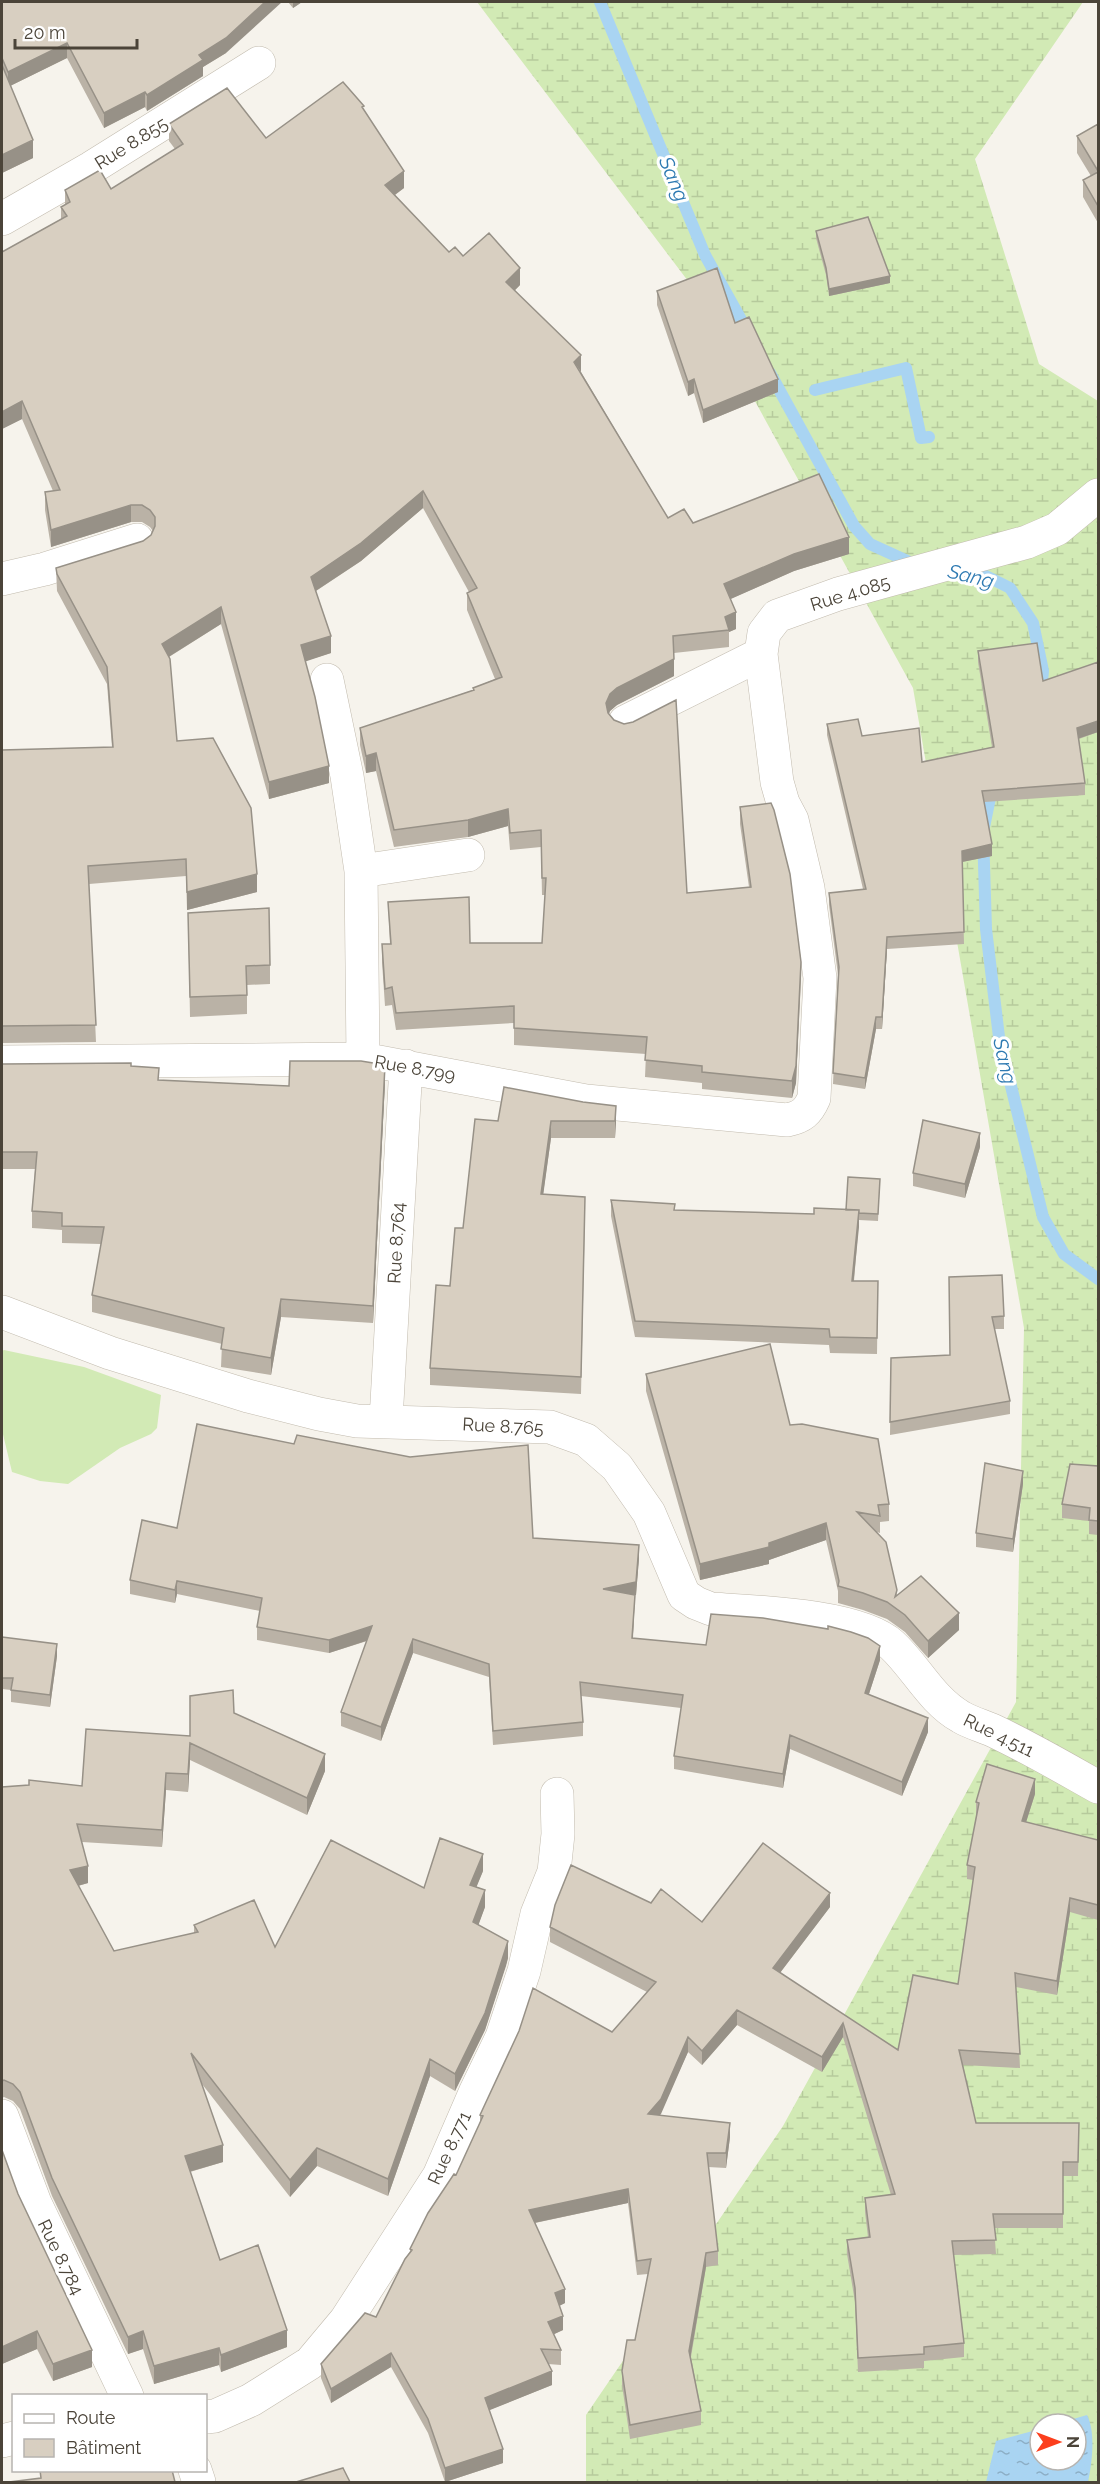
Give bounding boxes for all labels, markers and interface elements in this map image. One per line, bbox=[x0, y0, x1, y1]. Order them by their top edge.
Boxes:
scale bar bbox=[15, 12, 136, 50]
text: 20 m bbox=[24, 22, 66, 43]
street label: Rue 8.855 bbox=[91, 112, 171, 174]
water label: Sang bbox=[653, 152, 694, 205]
water label: Sang bbox=[944, 558, 997, 593]
street label: Rue 4.085 bbox=[808, 571, 893, 615]
water label: Sang bbox=[988, 1035, 1022, 1087]
street label: Rue 8.799 bbox=[373, 1051, 457, 1085]
street label: Rue 8.764 bbox=[383, 1202, 409, 1284]
street label: Rue 8.765 bbox=[462, 1413, 544, 1439]
street label: Rue 4.511 bbox=[960, 1709, 1038, 1761]
street label: Rue 8.771 bbox=[423, 2108, 475, 2188]
street label: Rue 8.784 bbox=[34, 2216, 88, 2298]
legend bbox=[12, 2394, 207, 2472]
text: Route bbox=[66, 2407, 116, 2428]
north arrow bbox=[1028, 2412, 1088, 2472]
text: N bbox=[1063, 2436, 1082, 2448]
text: Bâtiment bbox=[66, 2437, 141, 2458]

